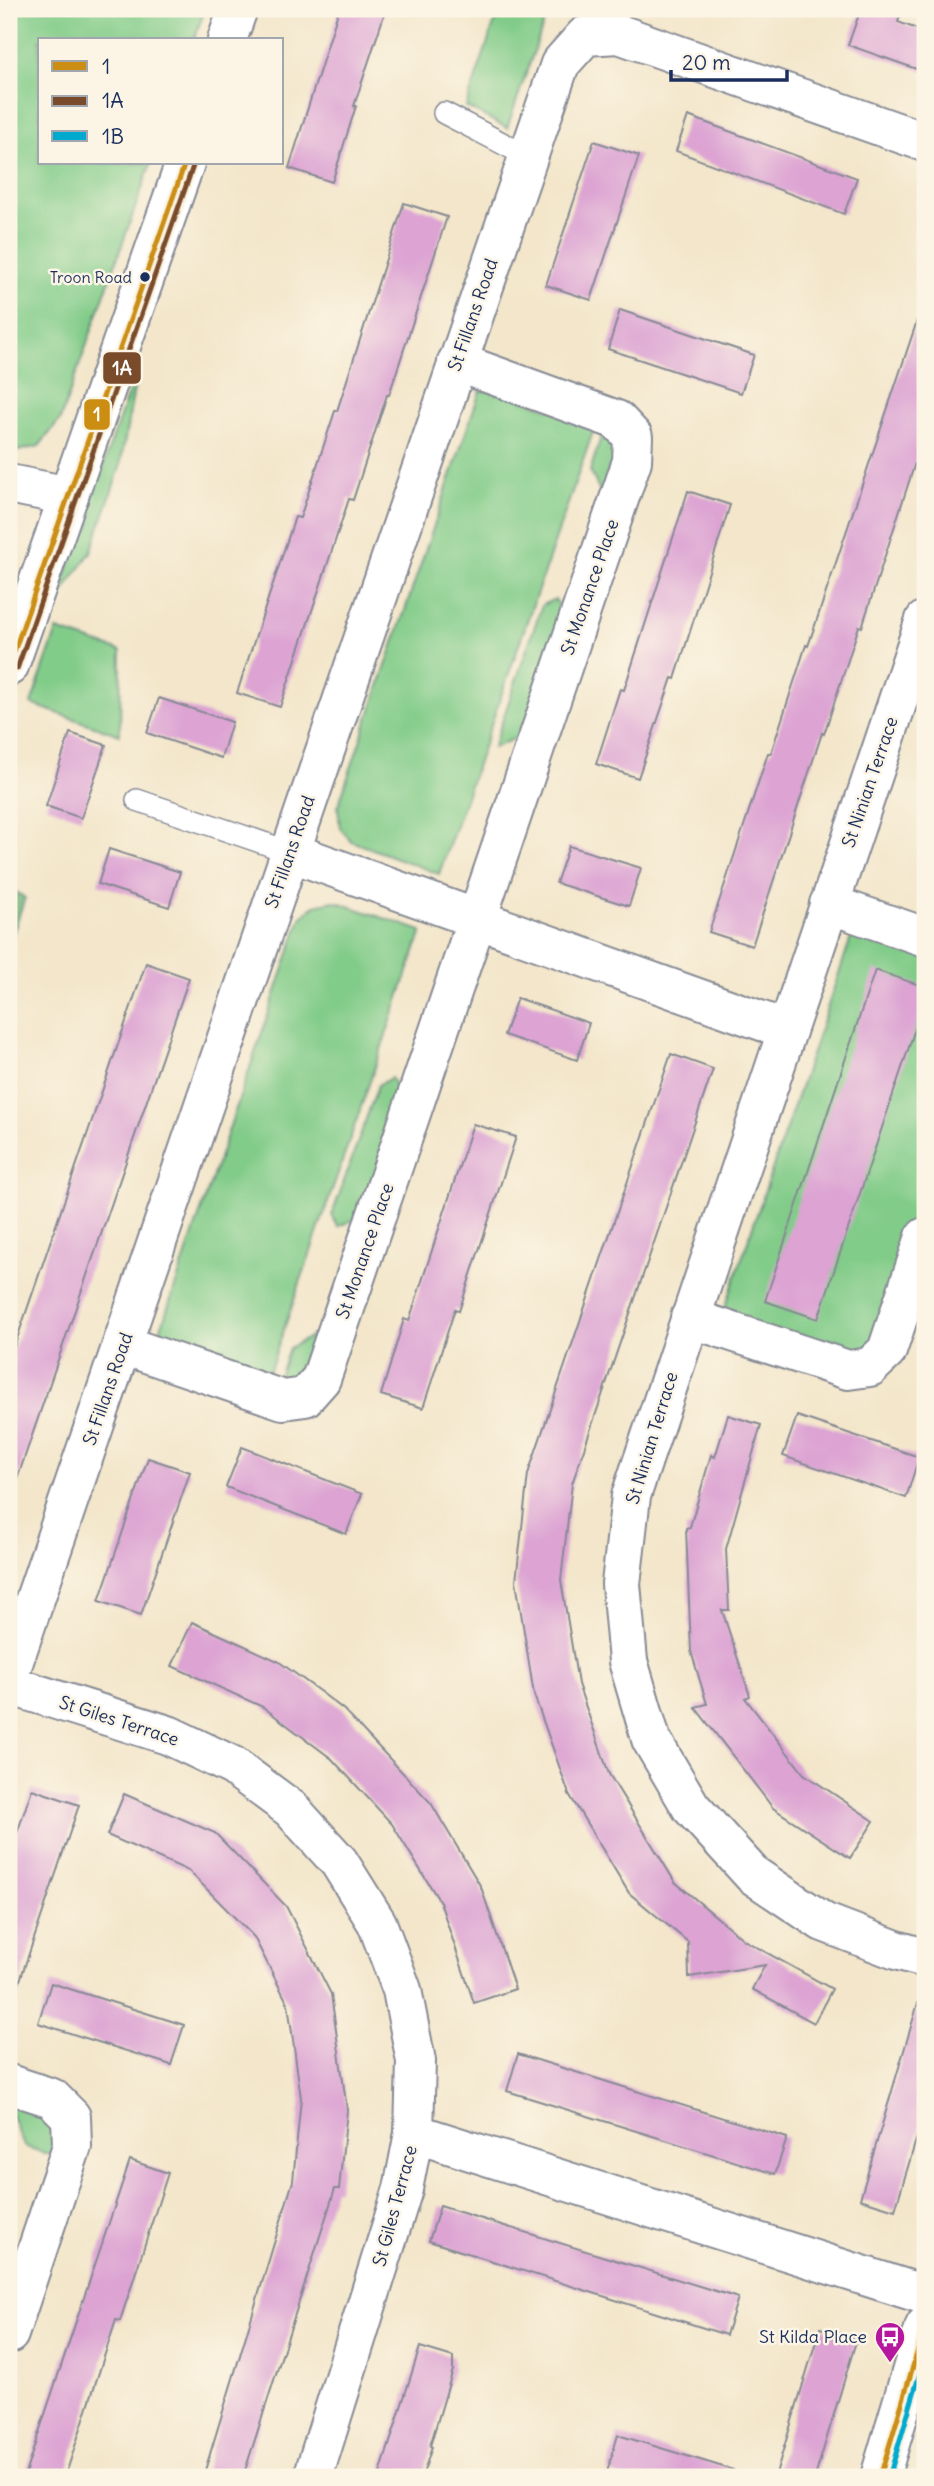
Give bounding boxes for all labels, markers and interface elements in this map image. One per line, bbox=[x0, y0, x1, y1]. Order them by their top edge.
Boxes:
legend bbox=[38, 38, 284, 164]
scale bar bbox=[671, 38, 787, 82]
text: 20 m bbox=[682, 49, 731, 76]
text: 1 bbox=[102, 53, 110, 80]
text: 1A bbox=[102, 87, 124, 114]
text: 1B bbox=[102, 123, 124, 150]
street label: St Fillans Road bbox=[442, 255, 503, 374]
place label: Troon Road bbox=[50, 267, 132, 287]
marker: Troon Road bbox=[138, 270, 152, 284]
line badge: 1A bbox=[102, 351, 142, 385]
text: 1A bbox=[112, 356, 132, 380]
line badge: 1 bbox=[83, 398, 111, 431]
text: 1 bbox=[93, 402, 101, 426]
street label: St Monance Place bbox=[556, 516, 624, 658]
street label: St Ninian Terrace bbox=[836, 713, 903, 850]
street label: St Fillans Road bbox=[259, 792, 320, 911]
street label: St Monance Place bbox=[331, 1180, 399, 1322]
street label: St Fillans Road bbox=[77, 1329, 138, 1448]
street label: St Ninian Terrace bbox=[621, 1369, 683, 1507]
street label: St Giles Terrace bbox=[56, 1690, 182, 1751]
street label: St Giles Terrace bbox=[367, 2143, 422, 2269]
bus stop icon: St Kilda Place bbox=[873, 2320, 907, 2364]
place label: St Kilda Place bbox=[759, 2325, 867, 2348]

